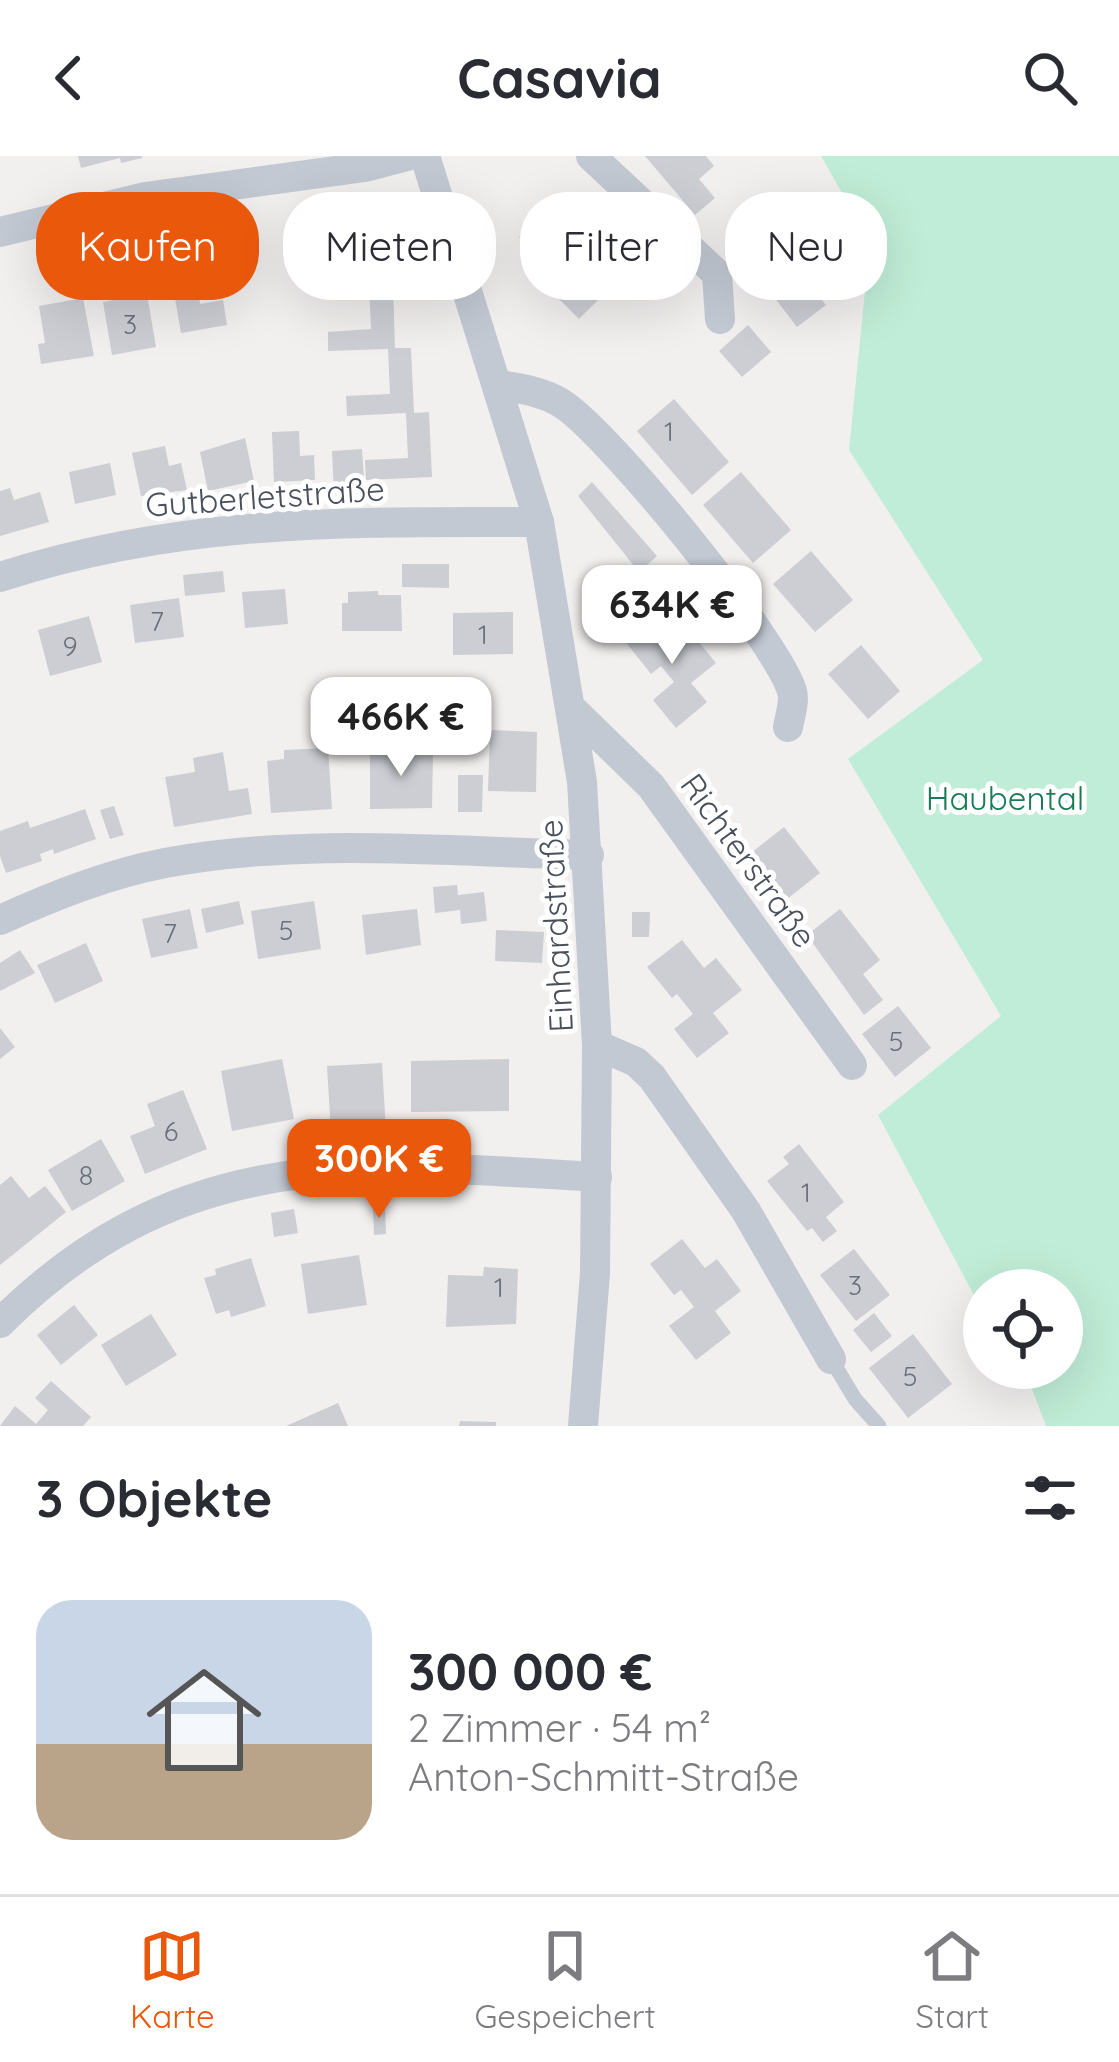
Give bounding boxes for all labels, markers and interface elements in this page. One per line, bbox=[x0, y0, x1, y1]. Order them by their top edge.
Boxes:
text: Casavia bbox=[457, 44, 662, 112]
icon: back bbox=[36, 45, 102, 111]
icon: search bbox=[1017, 45, 1083, 111]
chip: Kaufen bbox=[36, 192, 259, 300]
chip: Mieten bbox=[283, 192, 496, 300]
chip: Filter bbox=[520, 192, 701, 300]
chip: Neu bbox=[725, 192, 887, 300]
house number: 3 bbox=[123, 307, 137, 341]
house number: 1 bbox=[664, 414, 674, 448]
street label: Gutberletstraße bbox=[144, 467, 386, 525]
pin: 634K € bbox=[574, 565, 770, 667]
text: 634K € bbox=[609, 579, 735, 628]
house number: 7 bbox=[150, 604, 164, 638]
house number: 1 bbox=[478, 617, 488, 651]
house number: 9 bbox=[62, 629, 78, 663]
pin: 466K € bbox=[303, 677, 499, 779]
text: 466K € bbox=[338, 691, 464, 740]
street label: Richterstraße bbox=[672, 765, 826, 955]
park label: Haubental bbox=[926, 777, 1084, 818]
street label: Einhardstraße bbox=[529, 818, 581, 1034]
house number: 5 bbox=[279, 913, 293, 947]
house number: 7 bbox=[163, 916, 177, 950]
house number: 5 bbox=[889, 1024, 903, 1058]
house number: 6 bbox=[164, 1114, 178, 1148]
pin: 300K € bbox=[281, 1119, 477, 1221]
text: 300K € bbox=[314, 1133, 444, 1182]
house number: 8 bbox=[79, 1158, 93, 1192]
house number: 1 bbox=[801, 1175, 811, 1209]
house number: 3 bbox=[848, 1268, 862, 1302]
map controls bbox=[963, 1269, 1083, 1389]
button: locate bbox=[963, 1269, 1083, 1389]
house number: 1 bbox=[494, 1270, 504, 1304]
house number: 5 bbox=[903, 1359, 917, 1393]
icon: filters bbox=[1017, 1465, 1083, 1531]
text: 3 Objekte bbox=[36, 1466, 272, 1530]
text: 300 000 € bbox=[408, 1639, 653, 1703]
icon: home bbox=[132, 1648, 276, 1792]
text: 2 Zimmer · 54 m² bbox=[408, 1703, 711, 1752]
text: Anton-Schmitt-Straße bbox=[408, 1752, 799, 1801]
tab: Karte bbox=[130, 1923, 215, 2036]
tab: Gespeichert bbox=[474, 1923, 656, 2036]
tab: Start bbox=[915, 1923, 989, 2036]

